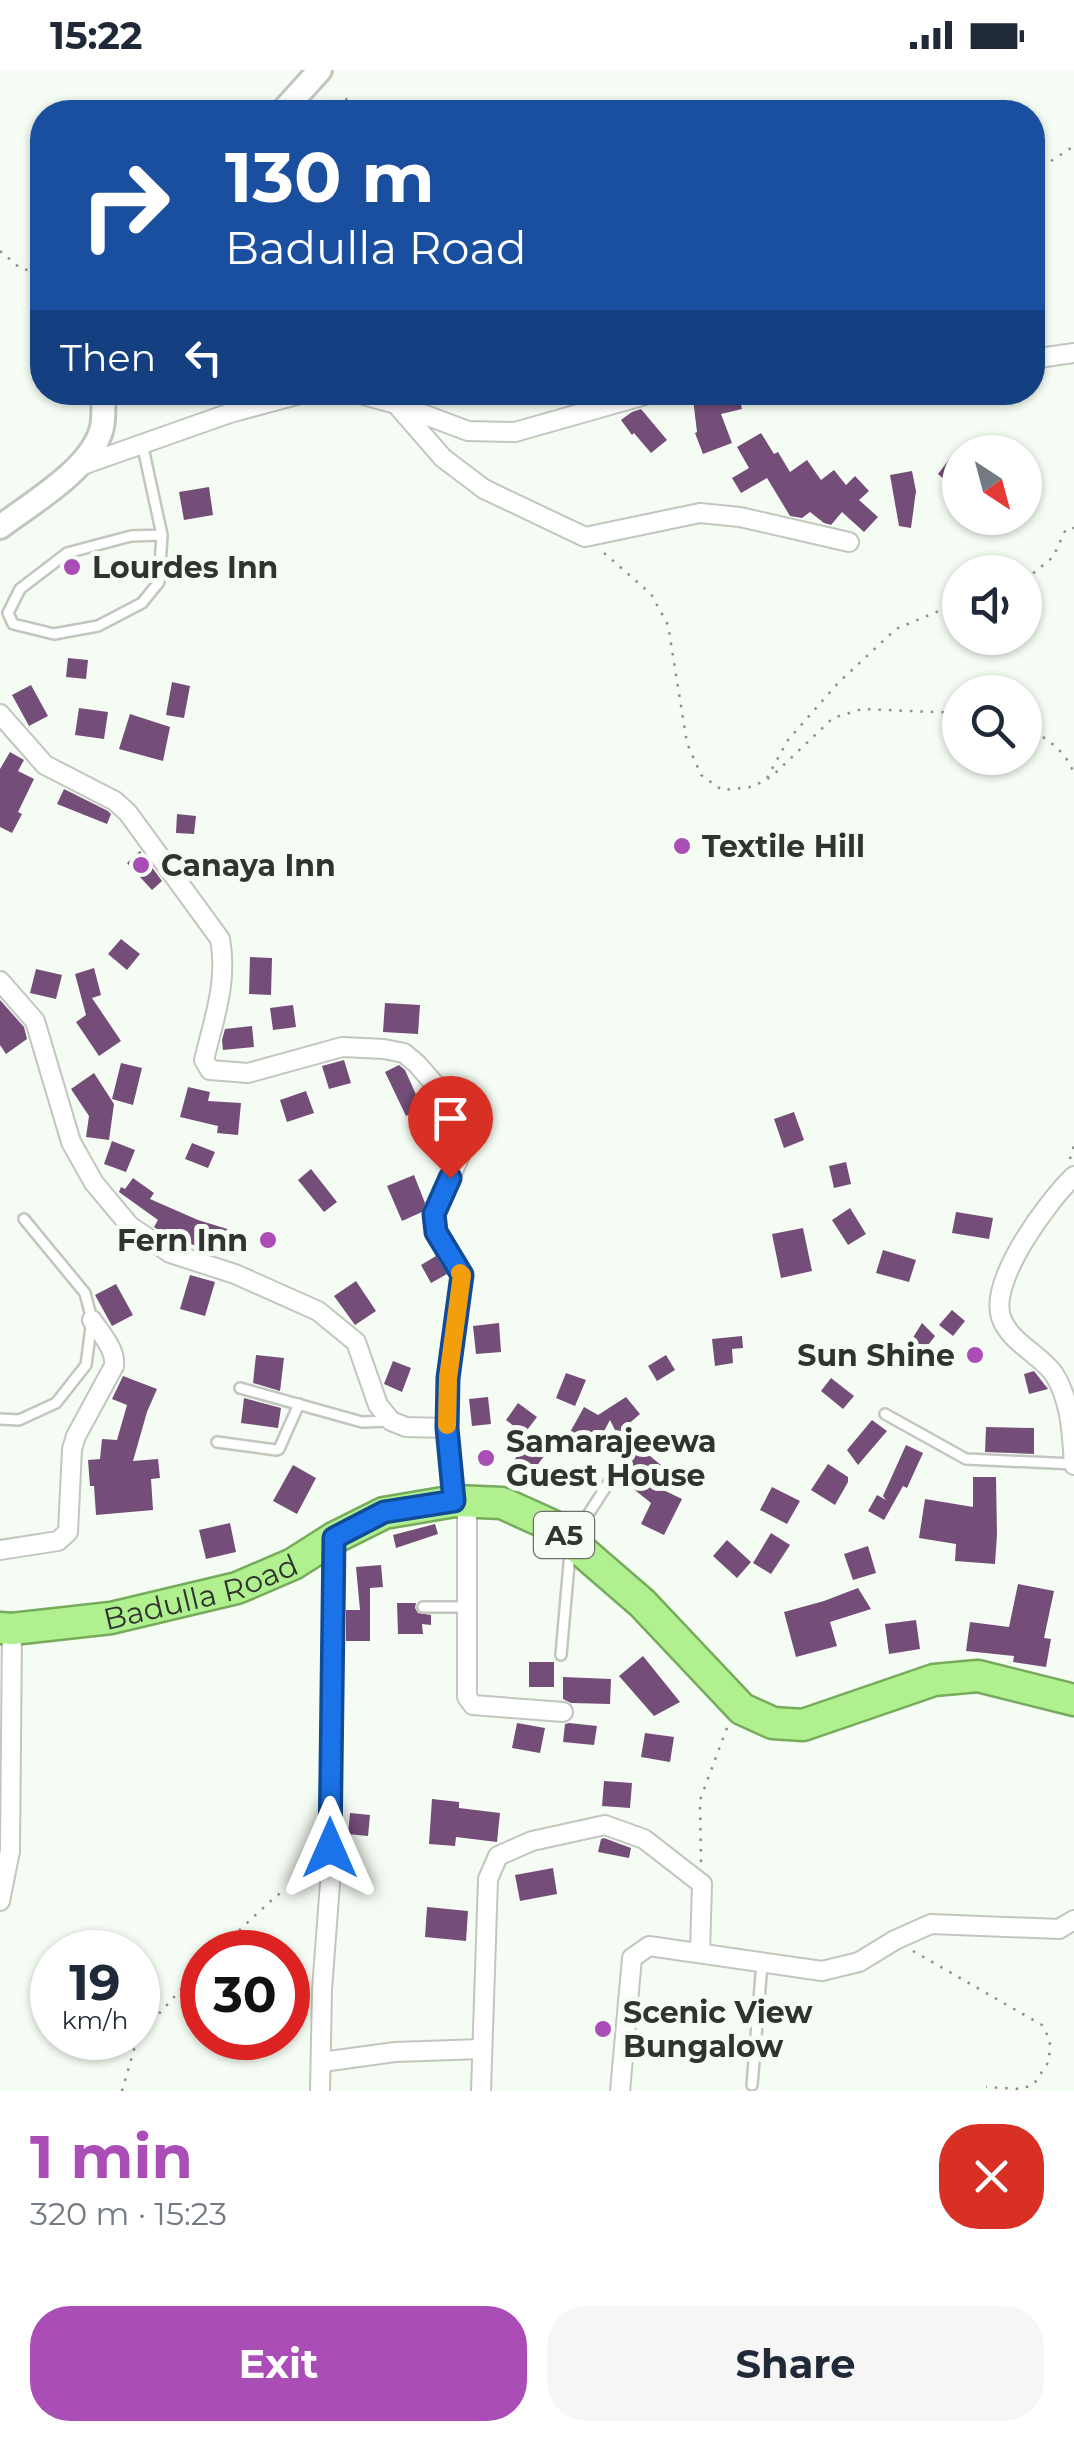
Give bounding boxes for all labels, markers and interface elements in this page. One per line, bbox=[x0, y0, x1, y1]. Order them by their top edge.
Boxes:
text: 15:22 bbox=[50, 12, 142, 59]
text: 130 m bbox=[225, 134, 435, 220]
icon: right bbox=[60, 140, 190, 270]
text: Badulla Road bbox=[225, 220, 526, 275]
icon: left bbox=[176, 330, 231, 385]
text: Then bbox=[60, 334, 156, 381]
north arrow bbox=[942, 435, 1042, 535]
map controls bbox=[942, 435, 1042, 775]
place label: Lourdes Inn bbox=[92, 549, 278, 586]
button: sound bbox=[942, 555, 1042, 655]
marker: Lourdes Inn bbox=[61, 556, 83, 578]
button: search bbox=[942, 675, 1042, 775]
place label: Textile Hill bbox=[702, 828, 865, 865]
marker: Textile Hill bbox=[671, 835, 693, 857]
place label: Canaya Inn bbox=[161, 847, 336, 884]
marker: Canaya Inn bbox=[130, 854, 152, 876]
pin bbox=[408, 1076, 493, 1179]
icon: arrive bbox=[423, 1091, 478, 1146]
place label: Fern Inn bbox=[117, 1222, 248, 1259]
marker: Fern Inn bbox=[257, 1229, 279, 1251]
place label: Sun Shine bbox=[797, 1337, 955, 1374]
marker: Sun Shine bbox=[964, 1344, 986, 1366]
place label: Samarajeewa Guest House bbox=[506, 1423, 717, 1494]
marker: Samarajeewa Guest House bbox=[475, 1447, 497, 1469]
road number: A5 bbox=[534, 1512, 594, 1558]
street label: Badulla Road bbox=[100, 1546, 303, 1638]
position arrow bbox=[278, 1796, 382, 1900]
speed limit sign: 30 bbox=[180, 1930, 310, 2060]
text: 19 bbox=[69, 1952, 121, 2013]
place label: Scenic View Bungalow bbox=[623, 1994, 813, 2065]
text: km/h bbox=[62, 2005, 128, 2035]
marker: Scenic View Bungalow bbox=[592, 2018, 614, 2040]
text: 1 min bbox=[30, 2120, 193, 2193]
button: close bbox=[939, 2124, 1044, 2229]
text: 320 m · 15:23 bbox=[30, 2194, 227, 2233]
button: Exit bbox=[30, 2306, 527, 2421]
button: Share bbox=[547, 2306, 1044, 2421]

